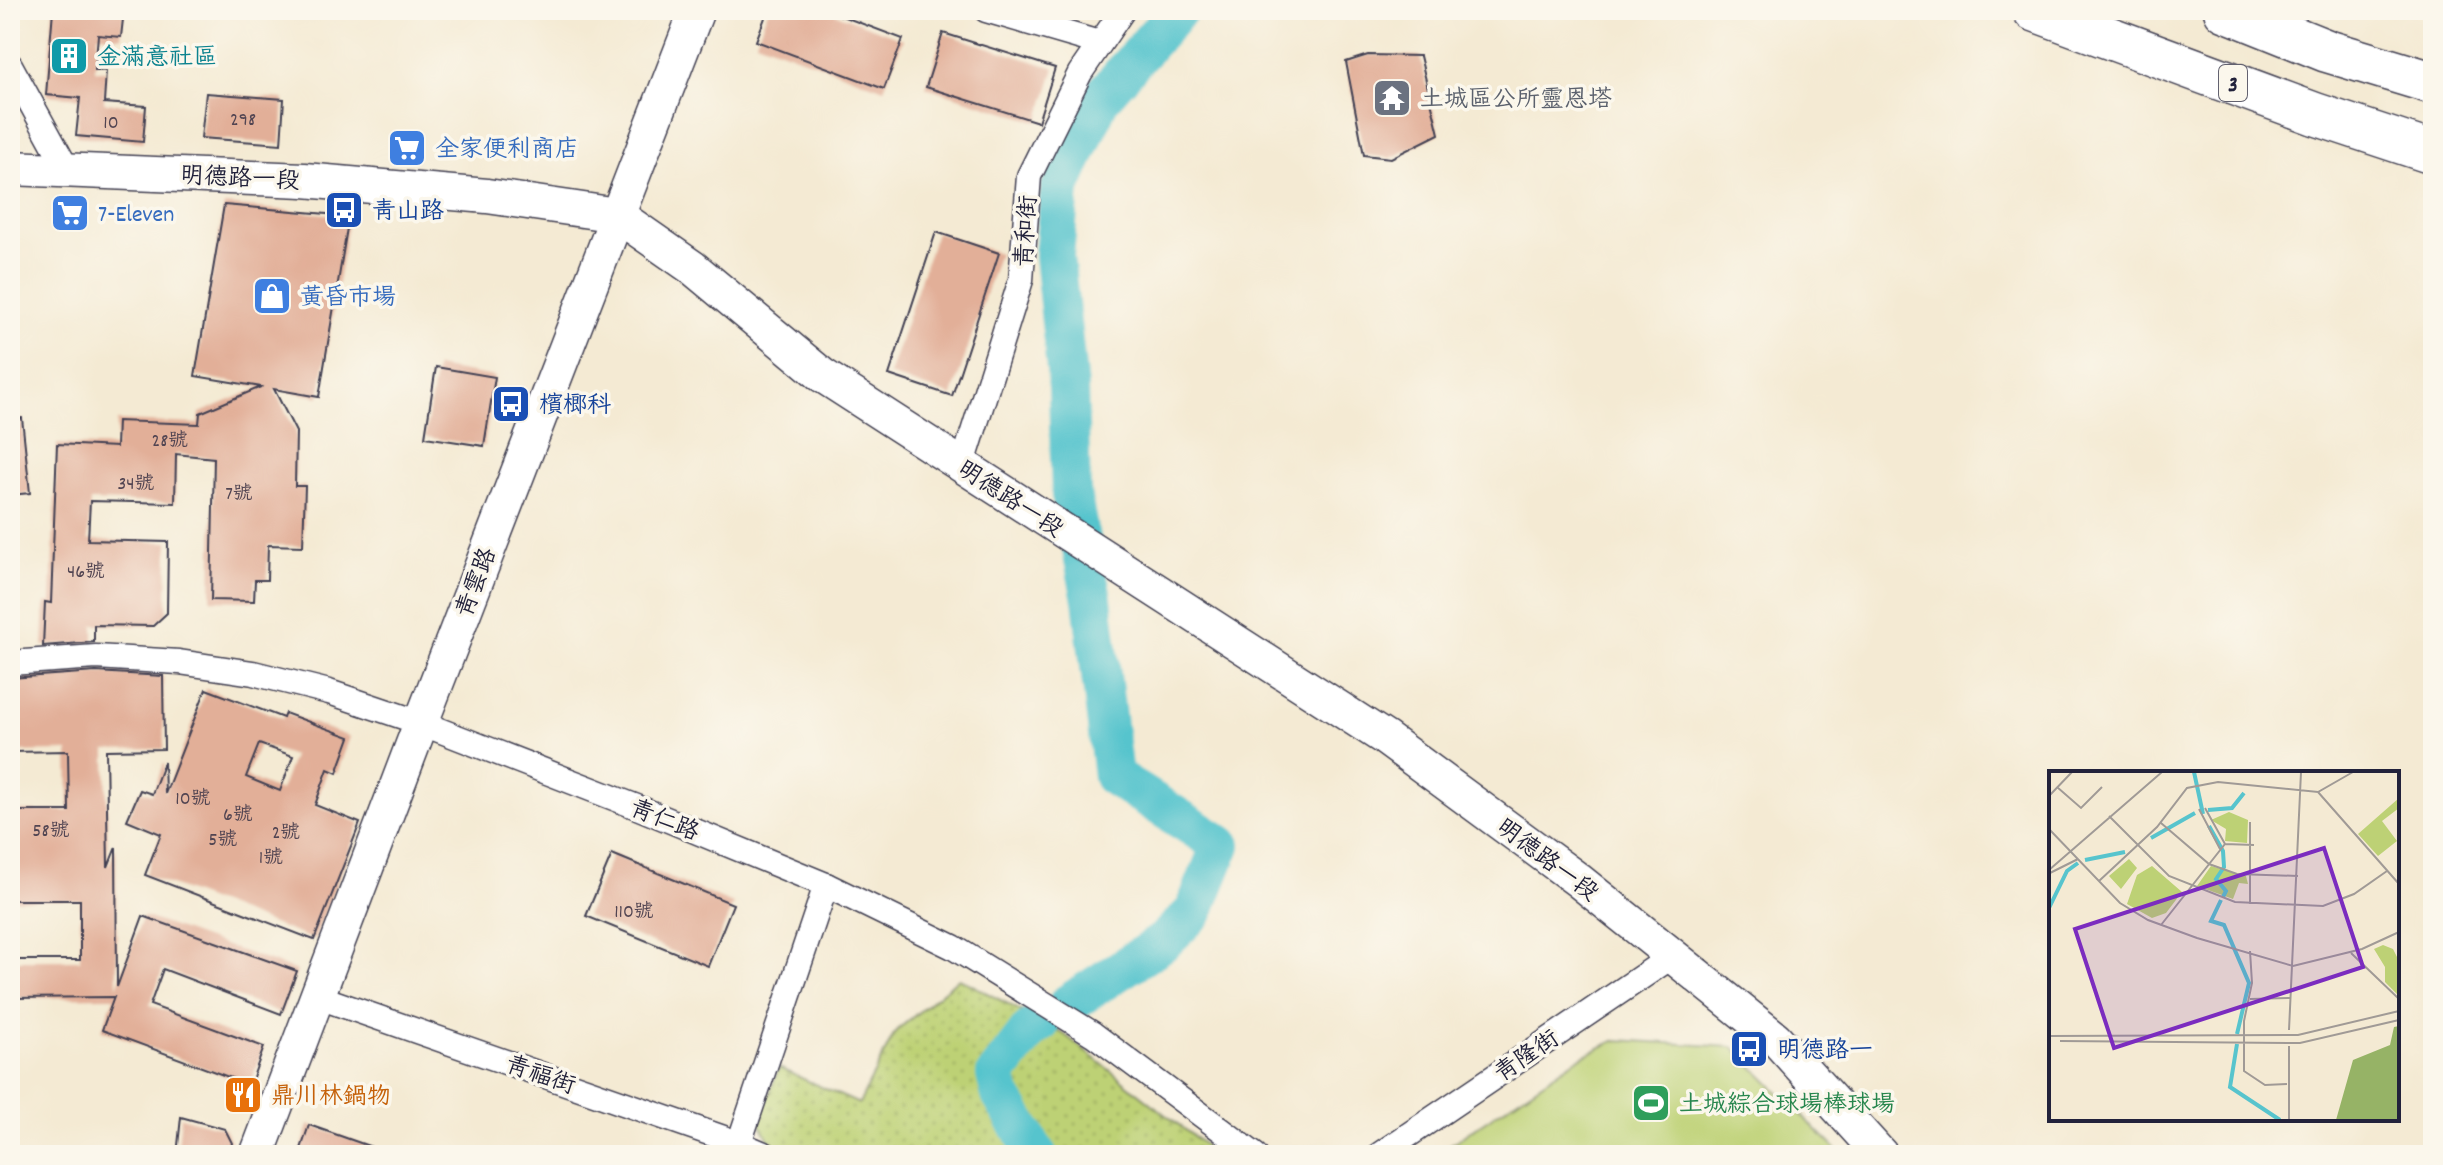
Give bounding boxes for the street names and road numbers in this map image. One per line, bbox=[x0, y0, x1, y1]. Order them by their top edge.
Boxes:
road number: 3 bbox=[2219, 65, 2247, 101]
street label: 明德路一段 bbox=[179, 160, 301, 200]
street label: 青和街 bbox=[1009, 194, 1047, 268]
street label: 明德路一段 bbox=[950, 454, 1069, 547]
street label: 青雲路 bbox=[449, 543, 507, 623]
street label: 青仁路 bbox=[624, 793, 704, 851]
street label: 明德路一段 bbox=[1488, 812, 1604, 911]
street label: 青隆街 bbox=[1488, 1023, 1567, 1092]
street label: 青福街 bbox=[500, 1049, 580, 1105]

